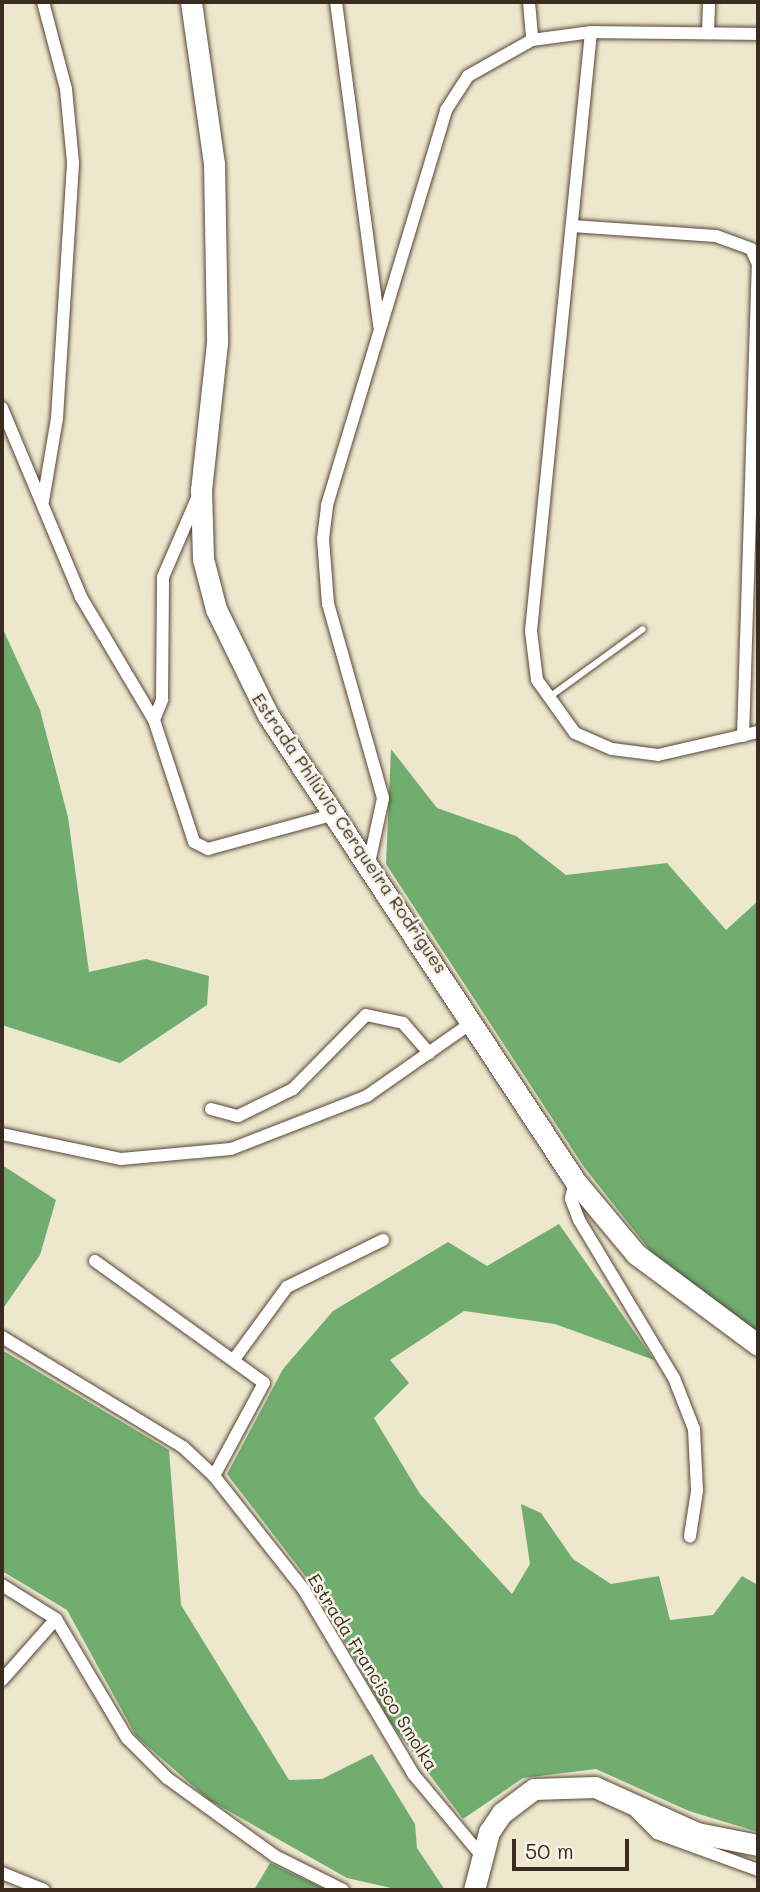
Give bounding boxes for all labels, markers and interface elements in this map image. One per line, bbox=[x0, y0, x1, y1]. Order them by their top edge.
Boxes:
street label: Estrada Philúvio Cerqueira Rodrigues bbox=[248, 689, 452, 977]
street label: Estrada Francisco Smolka bbox=[303, 1570, 443, 1774]
scale bar bbox=[515, 1826, 632, 1870]
text: 50 m bbox=[525, 1837, 574, 1864]

